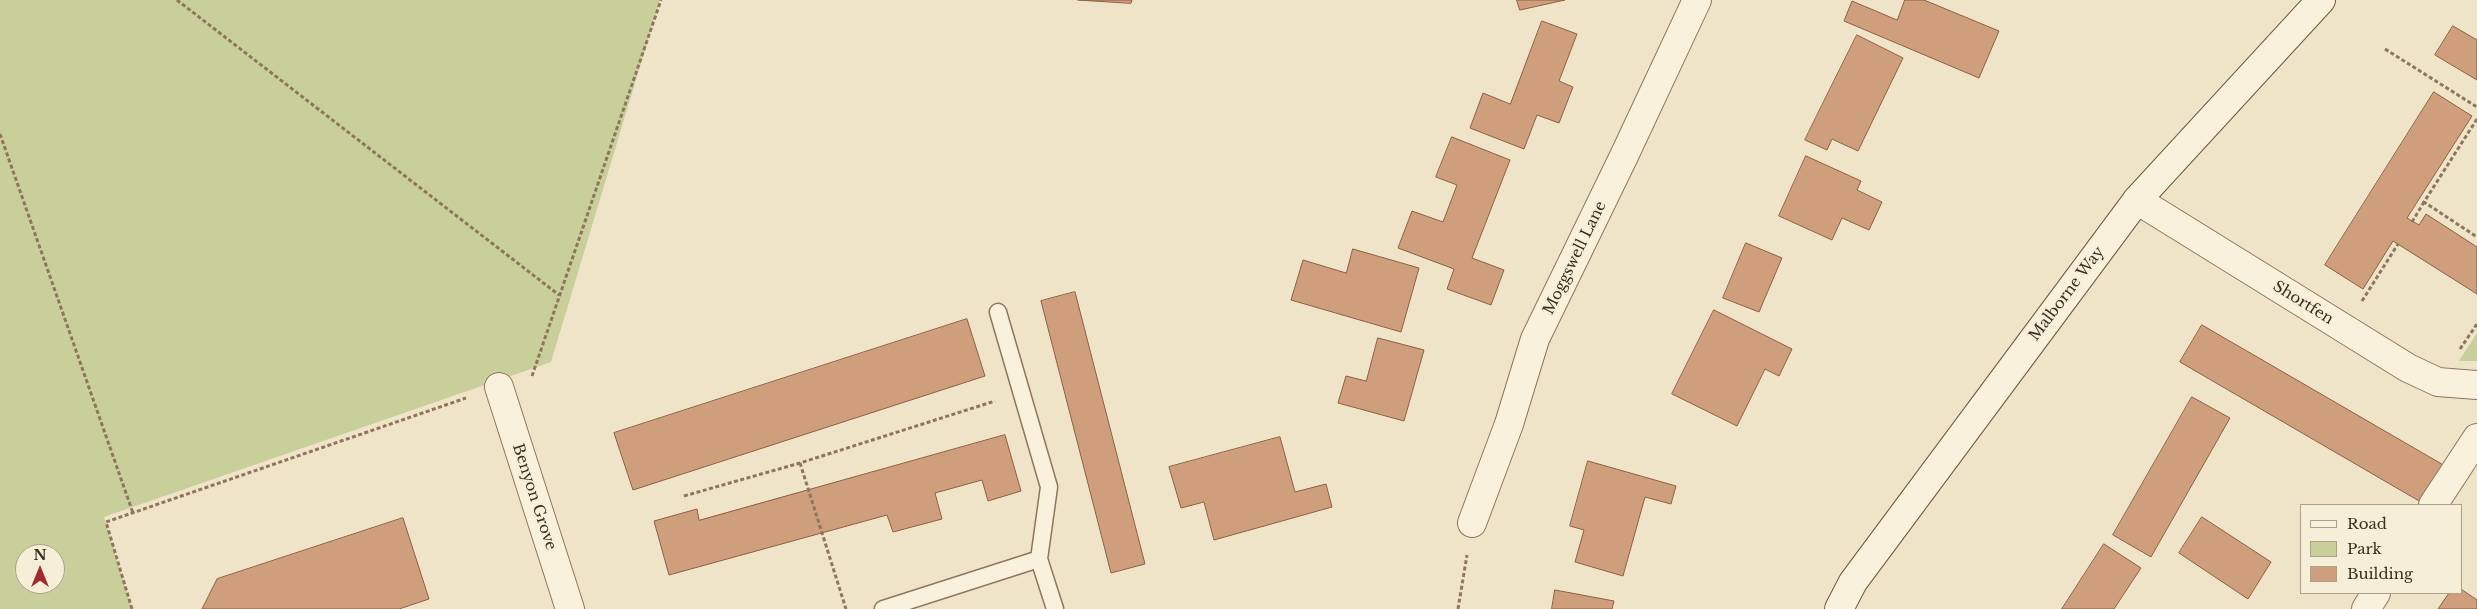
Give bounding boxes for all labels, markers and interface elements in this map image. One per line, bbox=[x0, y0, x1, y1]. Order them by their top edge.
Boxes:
street label: Moggswell Lane bbox=[1540, 198, 1610, 318]
street label: Malborne Way bbox=[2026, 243, 2108, 345]
street label: Shortfen bbox=[2270, 277, 2336, 329]
street label: Benyon Grove bbox=[508, 442, 560, 552]
legend bbox=[2300, 504, 2462, 594]
text: Road bbox=[2347, 514, 2387, 533]
text: Park bbox=[2347, 539, 2382, 558]
north arrow bbox=[15, 544, 65, 594]
text: N bbox=[33, 546, 47, 564]
text: Building bbox=[2347, 564, 2413, 583]

